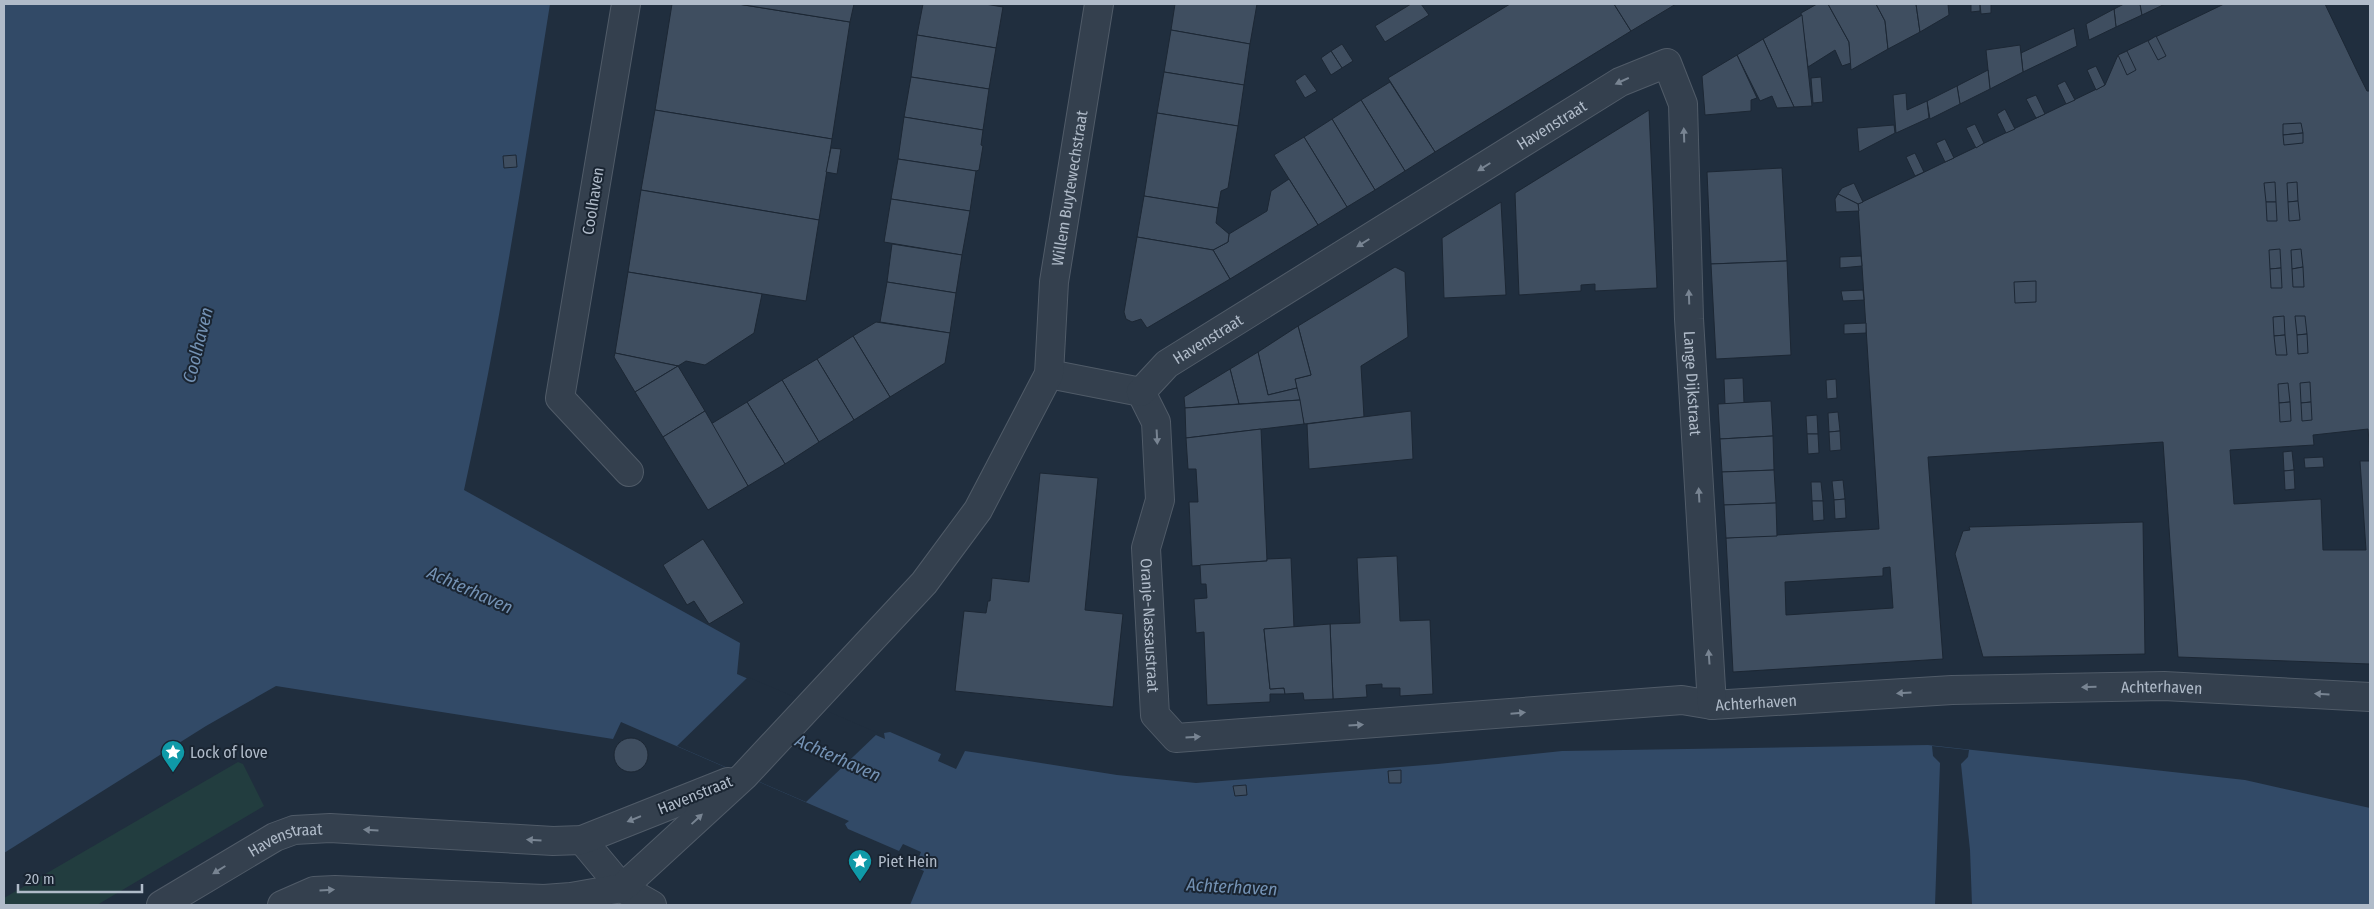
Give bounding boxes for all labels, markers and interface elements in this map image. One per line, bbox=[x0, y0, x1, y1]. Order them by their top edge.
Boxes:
one-way arrow bbox=[1615, 78, 1629, 86]
street label: Havenstraat bbox=[1513, 95, 1590, 154]
street label: Willem Buytewechstraat bbox=[1047, 108, 1091, 267]
one-way arrow bbox=[1680, 127, 1688, 143]
one-way arrow bbox=[1477, 162, 1490, 172]
street label: Coolhaven bbox=[578, 166, 608, 236]
one-way arrow bbox=[1357, 238, 1370, 247]
one-way arrow bbox=[1684, 289, 1692, 305]
water label: Coolhaven bbox=[178, 305, 218, 385]
street label: Havenstraat bbox=[1169, 309, 1247, 368]
street label: Lange Dijkstraat bbox=[1680, 330, 1705, 437]
one-way arrow bbox=[1153, 429, 1161, 445]
one-way arrow bbox=[1694, 486, 1702, 502]
street label: Oranje-Nassaustraat bbox=[1137, 558, 1163, 694]
water label: Achterhaven bbox=[423, 561, 516, 619]
one-way arrow bbox=[1704, 648, 1712, 664]
street label: Achterhaven bbox=[2121, 676, 2203, 698]
one-way arrow bbox=[2081, 683, 2097, 691]
street label: Achterhaven bbox=[1715, 690, 1797, 714]
one-way arrow bbox=[1895, 690, 1911, 698]
one-way arrow bbox=[2313, 690, 2329, 698]
one-way arrow bbox=[1510, 709, 1526, 717]
one-way arrow bbox=[1348, 721, 1364, 729]
water label: Achterhaven bbox=[791, 729, 884, 787]
one-way arrow bbox=[1186, 733, 1202, 741]
place icon: Lock of love bbox=[160, 739, 186, 773]
place label: Lock of love bbox=[190, 743, 268, 762]
street label: Havenstraat bbox=[655, 771, 736, 819]
one-way arrow bbox=[690, 813, 702, 825]
one-way arrow bbox=[627, 816, 641, 824]
street label: Havenstraat bbox=[244, 819, 324, 861]
one-way arrow bbox=[363, 826, 379, 834]
one-way arrow bbox=[525, 836, 541, 844]
place icon: Piet Hein bbox=[847, 848, 873, 882]
place label: Piet Hein bbox=[878, 852, 937, 871]
scale bar bbox=[18, 862, 141, 894]
one-way arrow bbox=[212, 865, 226, 874]
text: 20 m bbox=[25, 870, 55, 888]
water label: Achterhaven bbox=[1185, 874, 1278, 900]
one-way arrow bbox=[320, 886, 336, 894]

